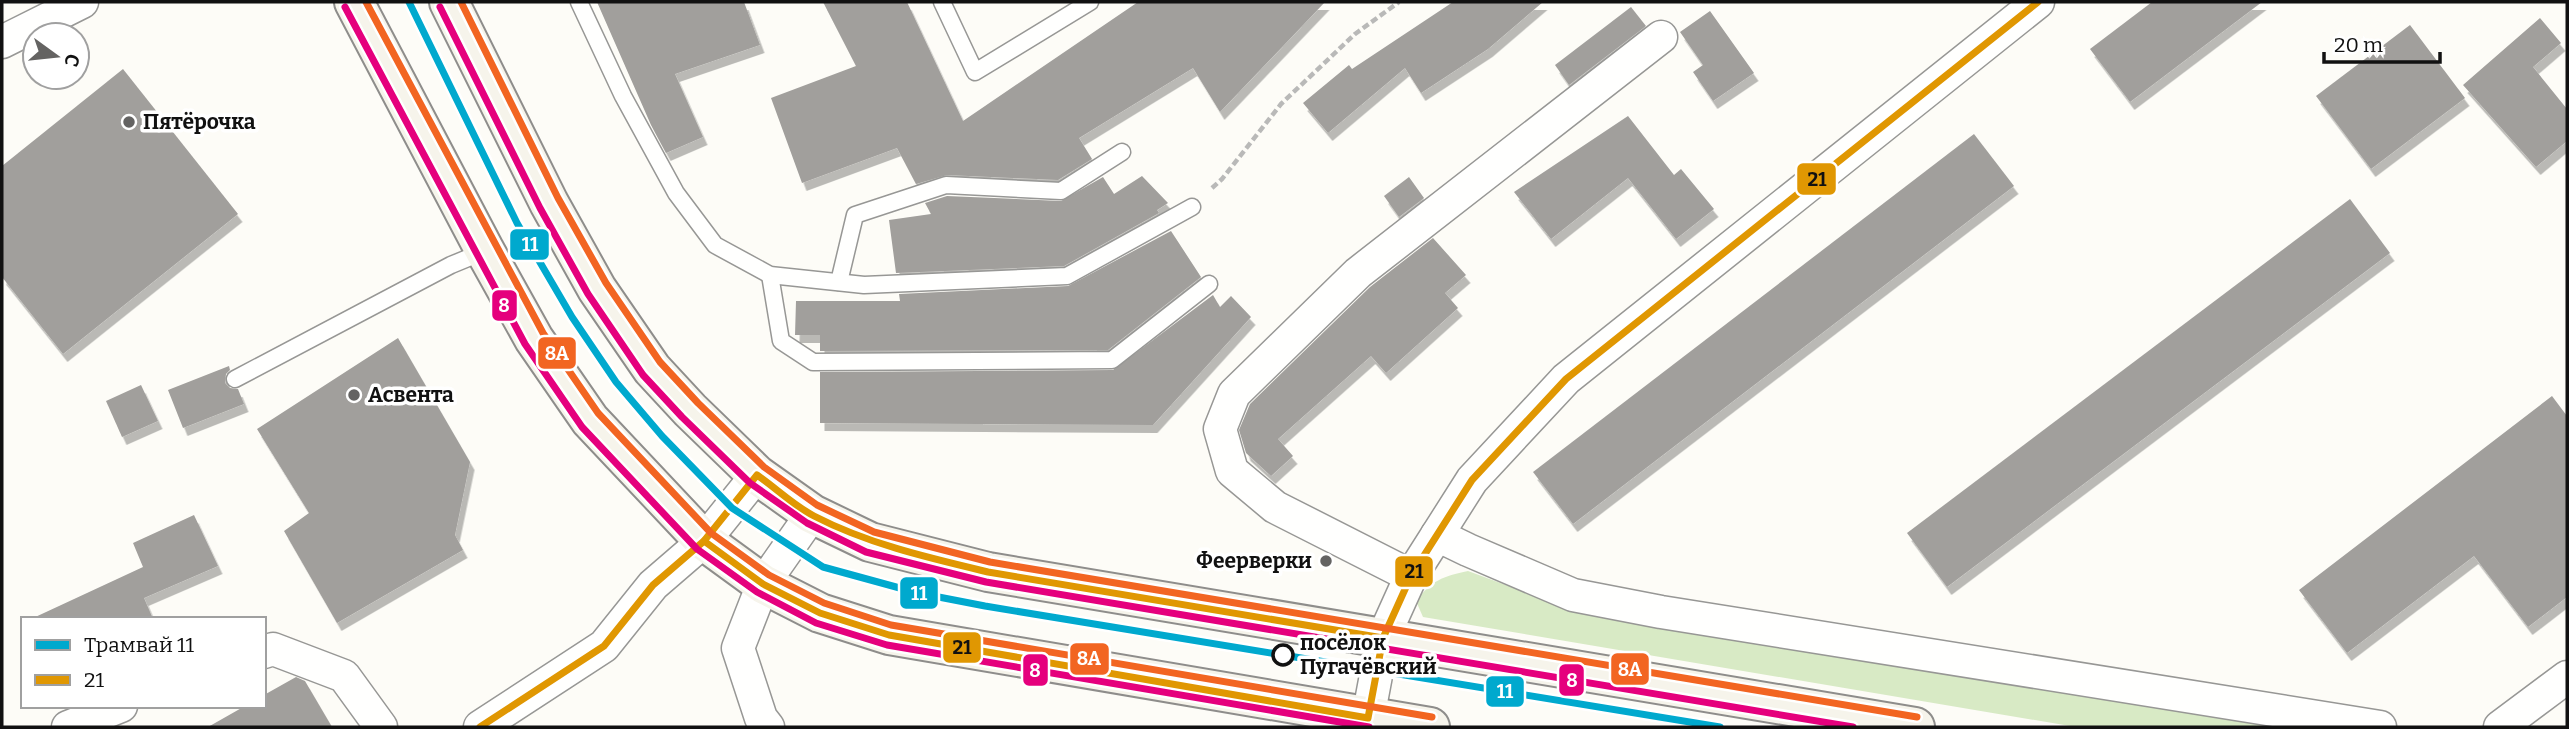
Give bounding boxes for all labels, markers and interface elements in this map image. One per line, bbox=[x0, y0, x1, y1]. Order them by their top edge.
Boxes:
north arrow bbox=[21, 21, 91, 91]
scale bar bbox=[2324, 21, 2440, 65]
text: 20 m bbox=[2334, 32, 2383, 58]
text: С bbox=[59, 51, 85, 69]
place label: Пятёрочка bbox=[143, 109, 256, 135]
marker: Пятёрочка bbox=[121, 114, 137, 130]
line badge: 21 bbox=[1796, 162, 1837, 196]
text: 21 bbox=[1808, 168, 1827, 191]
line badge: 11 bbox=[509, 228, 550, 261]
text: 11 bbox=[522, 233, 539, 256]
line badge: 8 bbox=[491, 289, 518, 322]
text: 8 bbox=[498, 294, 510, 317]
line badge: 8А bbox=[537, 336, 577, 370]
text: 8А bbox=[545, 342, 570, 365]
place label: Асвента bbox=[368, 382, 454, 408]
marker: Асвента bbox=[346, 387, 362, 403]
place label: Феерверки bbox=[1196, 548, 1312, 574]
marker: Феерверки bbox=[1318, 553, 1334, 569]
line badge: 21 bbox=[1394, 555, 1434, 588]
text: 21 bbox=[1405, 560, 1424, 583]
line badge: 11 bbox=[899, 576, 939, 610]
text: 11 bbox=[911, 582, 928, 605]
legend bbox=[21, 617, 266, 708]
place label: посёлок Пугачёвский bbox=[1300, 630, 1437, 680]
line badge: 21 bbox=[942, 631, 982, 664]
text: Трамвай 11 bbox=[84, 632, 195, 658]
text: 21 bbox=[953, 636, 972, 659]
line badge: 8А bbox=[1069, 642, 1110, 676]
marker: посёлок Пугачёвский bbox=[1272, 644, 1294, 666]
text: 8А bbox=[1077, 647, 1102, 670]
line badge: 8А bbox=[1610, 652, 1650, 686]
line badge: 8 bbox=[1022, 653, 1049, 687]
text: 8А bbox=[1618, 658, 1643, 681]
text: 8 bbox=[1029, 659, 1041, 682]
line badge: 8 bbox=[1558, 663, 1585, 697]
text: 21 bbox=[84, 667, 104, 693]
text: 8 bbox=[1566, 669, 1578, 692]
line badge: 11 bbox=[1485, 675, 1525, 708]
text: 11 bbox=[1497, 680, 1514, 703]

